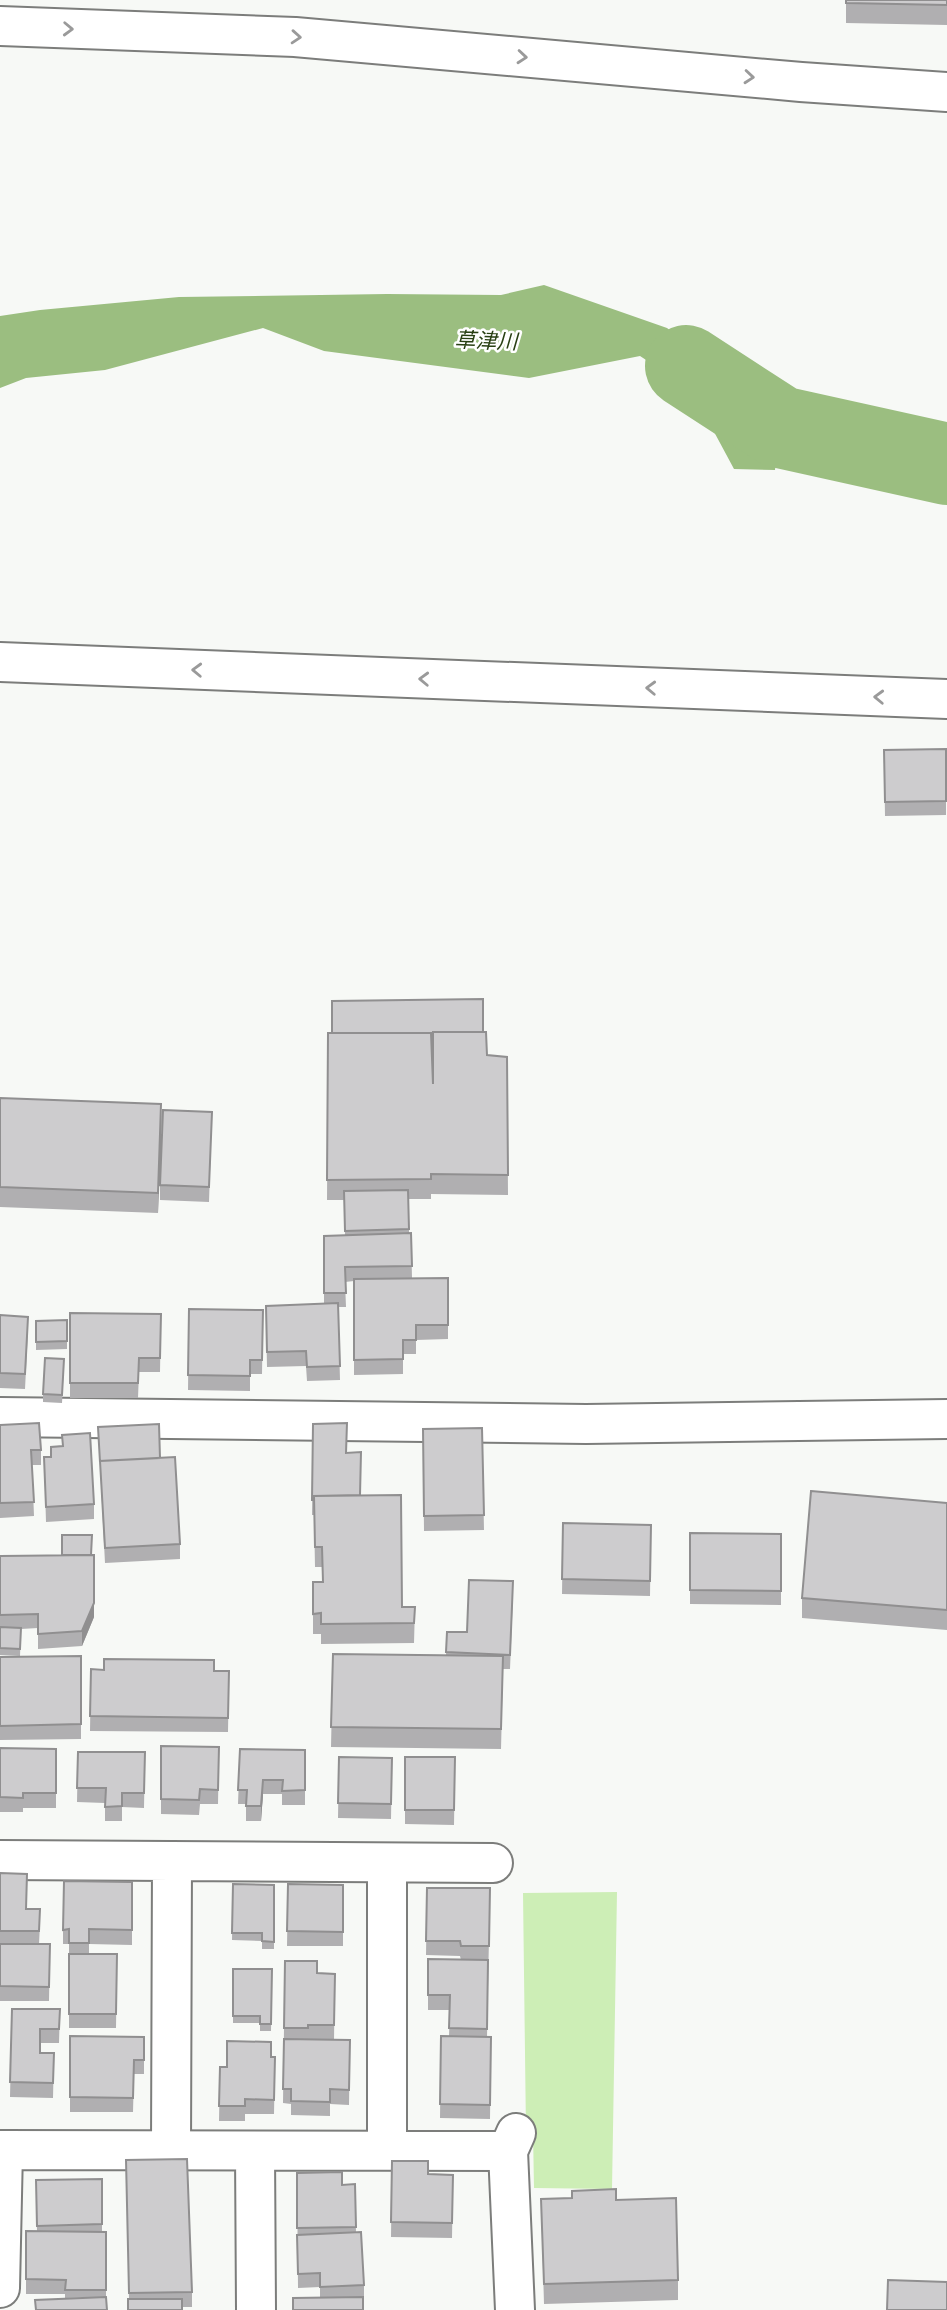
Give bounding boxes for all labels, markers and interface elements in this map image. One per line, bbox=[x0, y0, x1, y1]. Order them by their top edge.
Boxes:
one-way arrow bbox=[63, 21, 74, 36]
one-way arrow bbox=[290, 29, 301, 44]
one-way arrow bbox=[517, 49, 528, 64]
one-way arrow bbox=[744, 69, 755, 84]
water label: 草津川 bbox=[454, 325, 520, 355]
one-way arrow bbox=[191, 662, 202, 677]
one-way arrow bbox=[418, 671, 429, 686]
one-way arrow bbox=[646, 680, 657, 695]
one-way arrow bbox=[873, 689, 884, 704]

